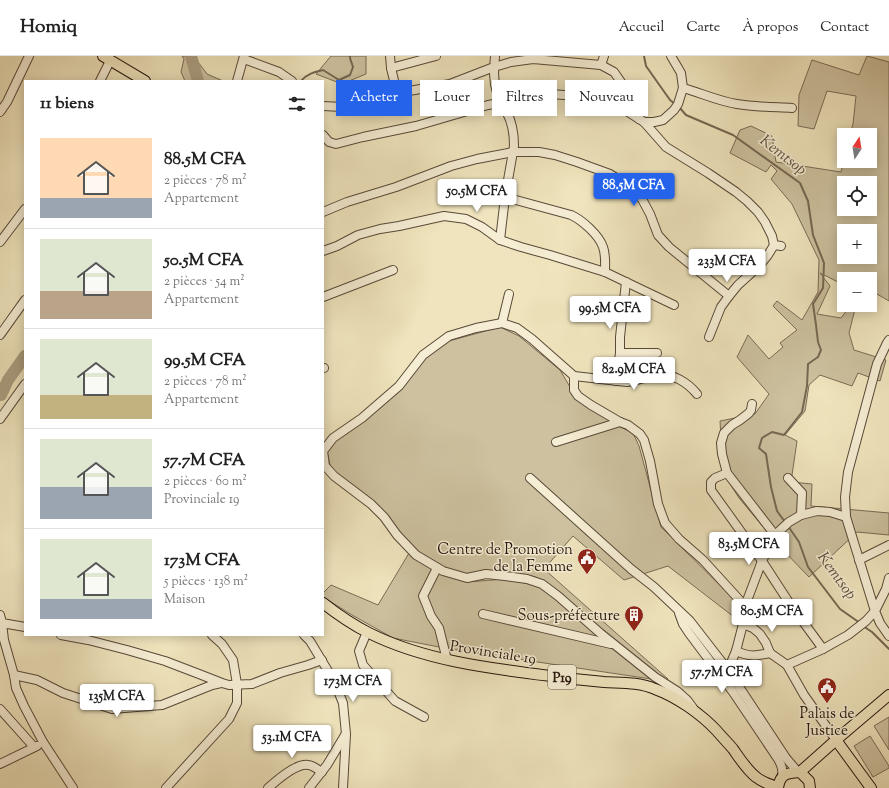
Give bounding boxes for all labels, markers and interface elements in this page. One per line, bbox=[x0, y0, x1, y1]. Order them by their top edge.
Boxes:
text: Homiq bbox=[20, 14, 77, 41]
text: Accueil bbox=[619, 18, 664, 38]
text: Carte bbox=[686, 18, 720, 38]
text: À propos bbox=[742, 18, 798, 38]
text: Contact bbox=[820, 18, 869, 38]
chip: Acheter bbox=[336, 80, 412, 116]
chip: Louer bbox=[420, 80, 484, 116]
chip: Filtres bbox=[492, 80, 557, 116]
chip: Nouveau bbox=[565, 80, 648, 116]
text: 11 biens bbox=[40, 92, 94, 116]
icon: filters bbox=[286, 93, 308, 115]
north arrow bbox=[837, 128, 877, 168]
map controls bbox=[837, 128, 877, 312]
water label: Kemtsop bbox=[754, 130, 811, 182]
text: 88.5M CFA bbox=[164, 148, 246, 172]
icon: home bbox=[72, 154, 120, 202]
text: 2 pièces · 78 m² bbox=[164, 172, 247, 190]
pin: 88.5M CFA bbox=[588, 173, 680, 207]
button: locate bbox=[837, 176, 877, 216]
text: 88.5M CFA bbox=[603, 177, 665, 195]
pin: 50.5M CFA bbox=[431, 179, 523, 213]
text: 50.5M CFA bbox=[447, 183, 507, 201]
text: Appartement bbox=[164, 190, 239, 208]
button: + bbox=[837, 224, 877, 264]
text: 50.5M CFA bbox=[164, 249, 244, 273]
pin: 233M CFA bbox=[686, 249, 768, 283]
text: 233M CFA bbox=[698, 253, 756, 271]
icon: home bbox=[72, 255, 120, 303]
button: − bbox=[837, 272, 877, 312]
text: 2 pièces · 54 m² bbox=[164, 273, 245, 291]
text: Appartement bbox=[164, 291, 239, 309]
pin: 99.5M CFA bbox=[564, 296, 656, 330]
text: 99.5M CFA bbox=[579, 300, 641, 318]
text: 99.5M CFA bbox=[164, 349, 246, 373]
icon: home bbox=[72, 355, 120, 403]
pin: 82.9M CFA bbox=[588, 357, 680, 391]
text: 82.9M CFA bbox=[602, 361, 666, 379]
text: 2 pièces · 78 m² bbox=[164, 373, 247, 391]
text: Appartement bbox=[164, 391, 239, 409]
text: 57.7M CFA bbox=[164, 449, 245, 473]
icon: home bbox=[72, 455, 120, 503]
text: 2 pièces · 60 m² bbox=[164, 473, 247, 491]
text: Provinciale 19 bbox=[164, 491, 239, 509]
pin: 83.5M CFA bbox=[703, 532, 795, 566]
text: 83.5M CFA bbox=[718, 536, 780, 554]
place label: Centre de Promotion de la Femme bbox=[437, 540, 573, 578]
public building icon: Centre de Promotion de la Femme bbox=[576, 547, 598, 575]
water label: Kemtsop bbox=[811, 548, 861, 605]
text: 173M CFA bbox=[164, 549, 240, 573]
icon: home bbox=[72, 555, 120, 603]
text: 5 pièces · 138 m² bbox=[164, 573, 248, 591]
text: Maison bbox=[164, 591, 206, 609]
pin: 80.5M CFA bbox=[726, 599, 818, 633]
text: 80.5M CFA bbox=[741, 603, 803, 621]
building icon: Sous-préfecture bbox=[623, 604, 645, 632]
place label: Sous-préfecture bbox=[517, 606, 620, 627]
street label: Provinciale 19 bbox=[448, 636, 537, 671]
pin: 57.7M CFA bbox=[676, 660, 768, 694]
text: 57.7M CFA bbox=[691, 664, 753, 682]
road number: P19 bbox=[548, 665, 576, 689]
pin: 173M CFA bbox=[312, 669, 394, 703]
text: 173M CFA bbox=[324, 673, 382, 691]
public building icon: Palais de Justice bbox=[816, 676, 838, 704]
pin: 135M CFA bbox=[76, 684, 158, 718]
text: 135M CFA bbox=[89, 688, 145, 706]
place label: Palais de Justice bbox=[800, 704, 854, 742]
pin: 53.1M CFA bbox=[246, 725, 338, 759]
text: 53.1M CFA bbox=[262, 729, 322, 747]

